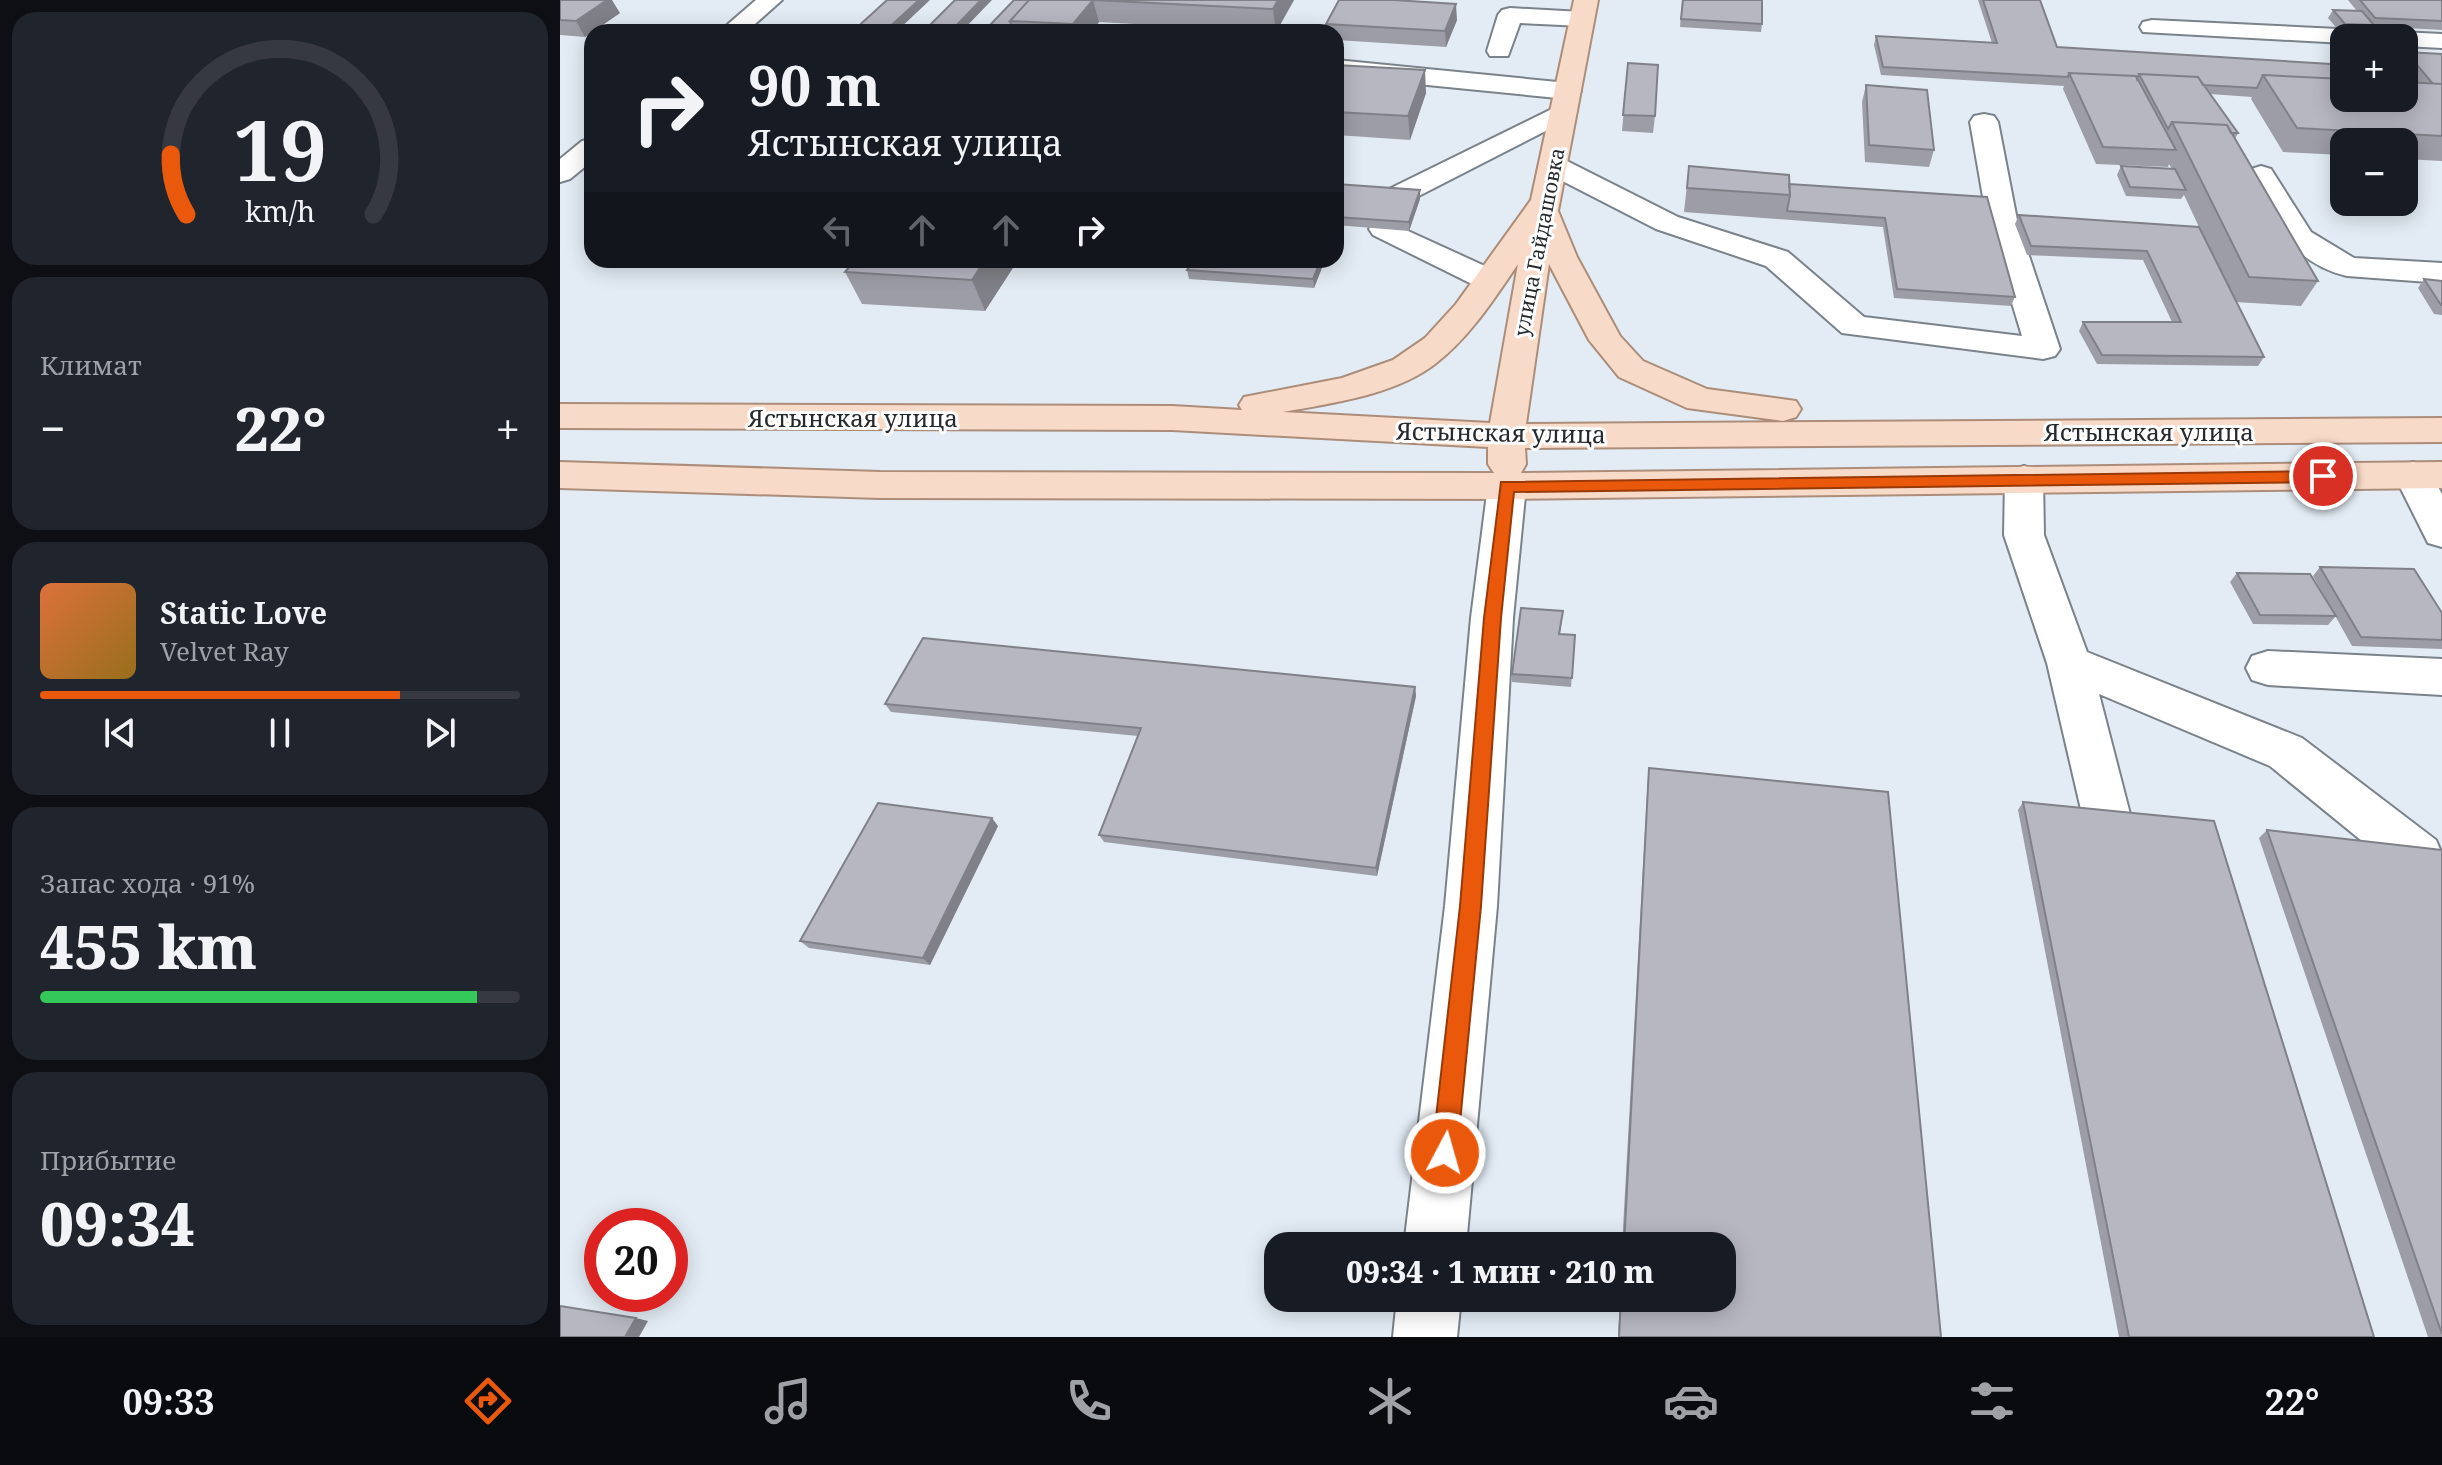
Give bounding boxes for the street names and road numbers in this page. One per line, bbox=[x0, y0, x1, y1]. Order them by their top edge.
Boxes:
street label: улица Гайдашовка bbox=[1507, 145, 1571, 339]
street label: Ястынская улица bbox=[747, 401, 958, 434]
street label: Ястынская улица bbox=[1395, 414, 1606, 450]
street label: Ястынская улица bbox=[2043, 415, 2254, 448]

